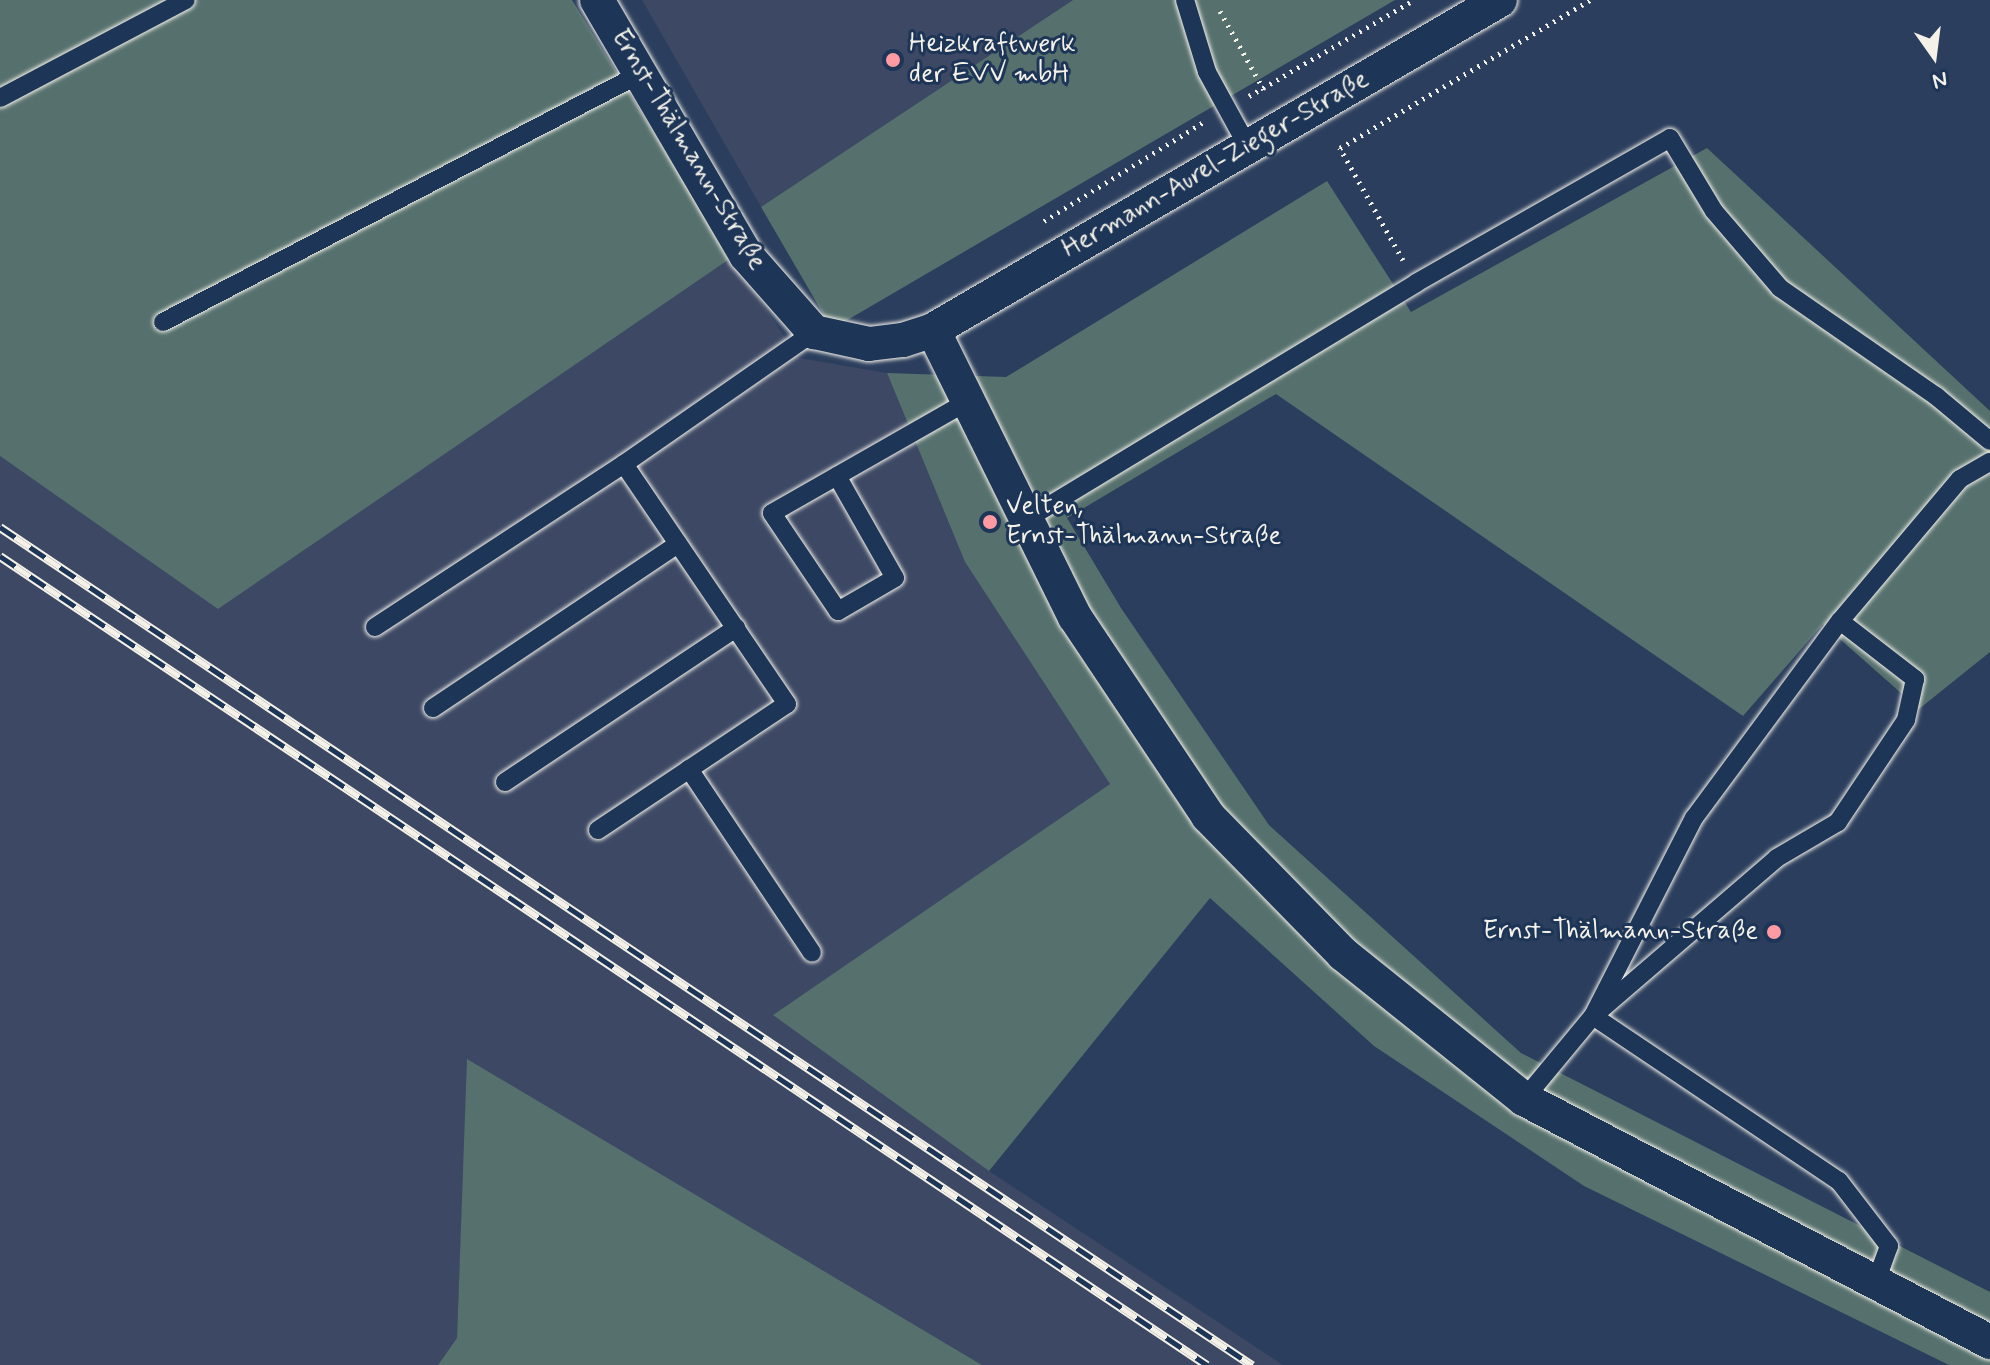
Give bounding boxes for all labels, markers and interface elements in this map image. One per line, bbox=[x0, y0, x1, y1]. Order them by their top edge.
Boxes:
north arrow bbox=[1894, 16, 1974, 96]
street label: Ernst-Thälmann-Straße bbox=[604, 24, 772, 276]
place label: Heizkraftwerk der EVV mbH bbox=[909, 29, 1076, 90]
marker: Heizkraftwerk der EVV mbH bbox=[884, 51, 902, 69]
street label: Hermann-Aurel-Zieger-Straße bbox=[1057, 64, 1375, 266]
text: N bbox=[1929, 64, 1950, 95]
place label: Velten, Ernst-Thälmann-Straße bbox=[1006, 491, 1281, 552]
marker: Velten, Ernst-Thälmann-Straße bbox=[981, 513, 999, 531]
place label: Ernst-Thälmann-Straße bbox=[1483, 916, 1758, 948]
marker: Ernst-Thälmann-Straße bbox=[1765, 923, 1783, 941]

